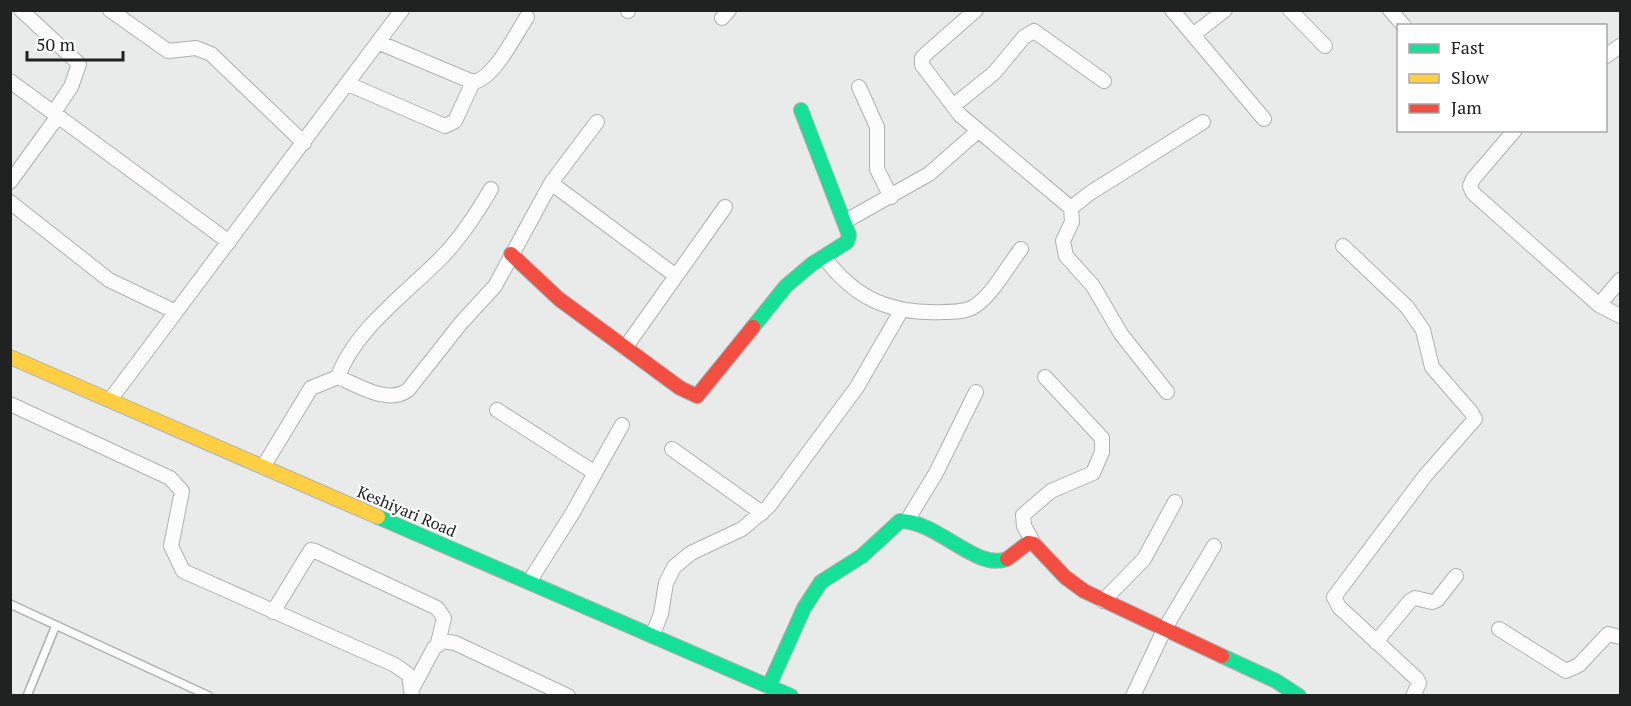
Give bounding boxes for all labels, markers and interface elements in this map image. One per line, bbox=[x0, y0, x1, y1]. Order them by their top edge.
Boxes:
scale bar bbox=[27, 24, 123, 62]
legend bbox=[1397, 24, 1607, 132]
text: 50 m bbox=[36, 32, 76, 56]
text: Fast bbox=[1451, 35, 1485, 59]
text: Slow bbox=[1451, 65, 1490, 89]
text: Jam bbox=[1451, 95, 1482, 119]
street label: Keshiyari Road bbox=[354, 480, 460, 542]

